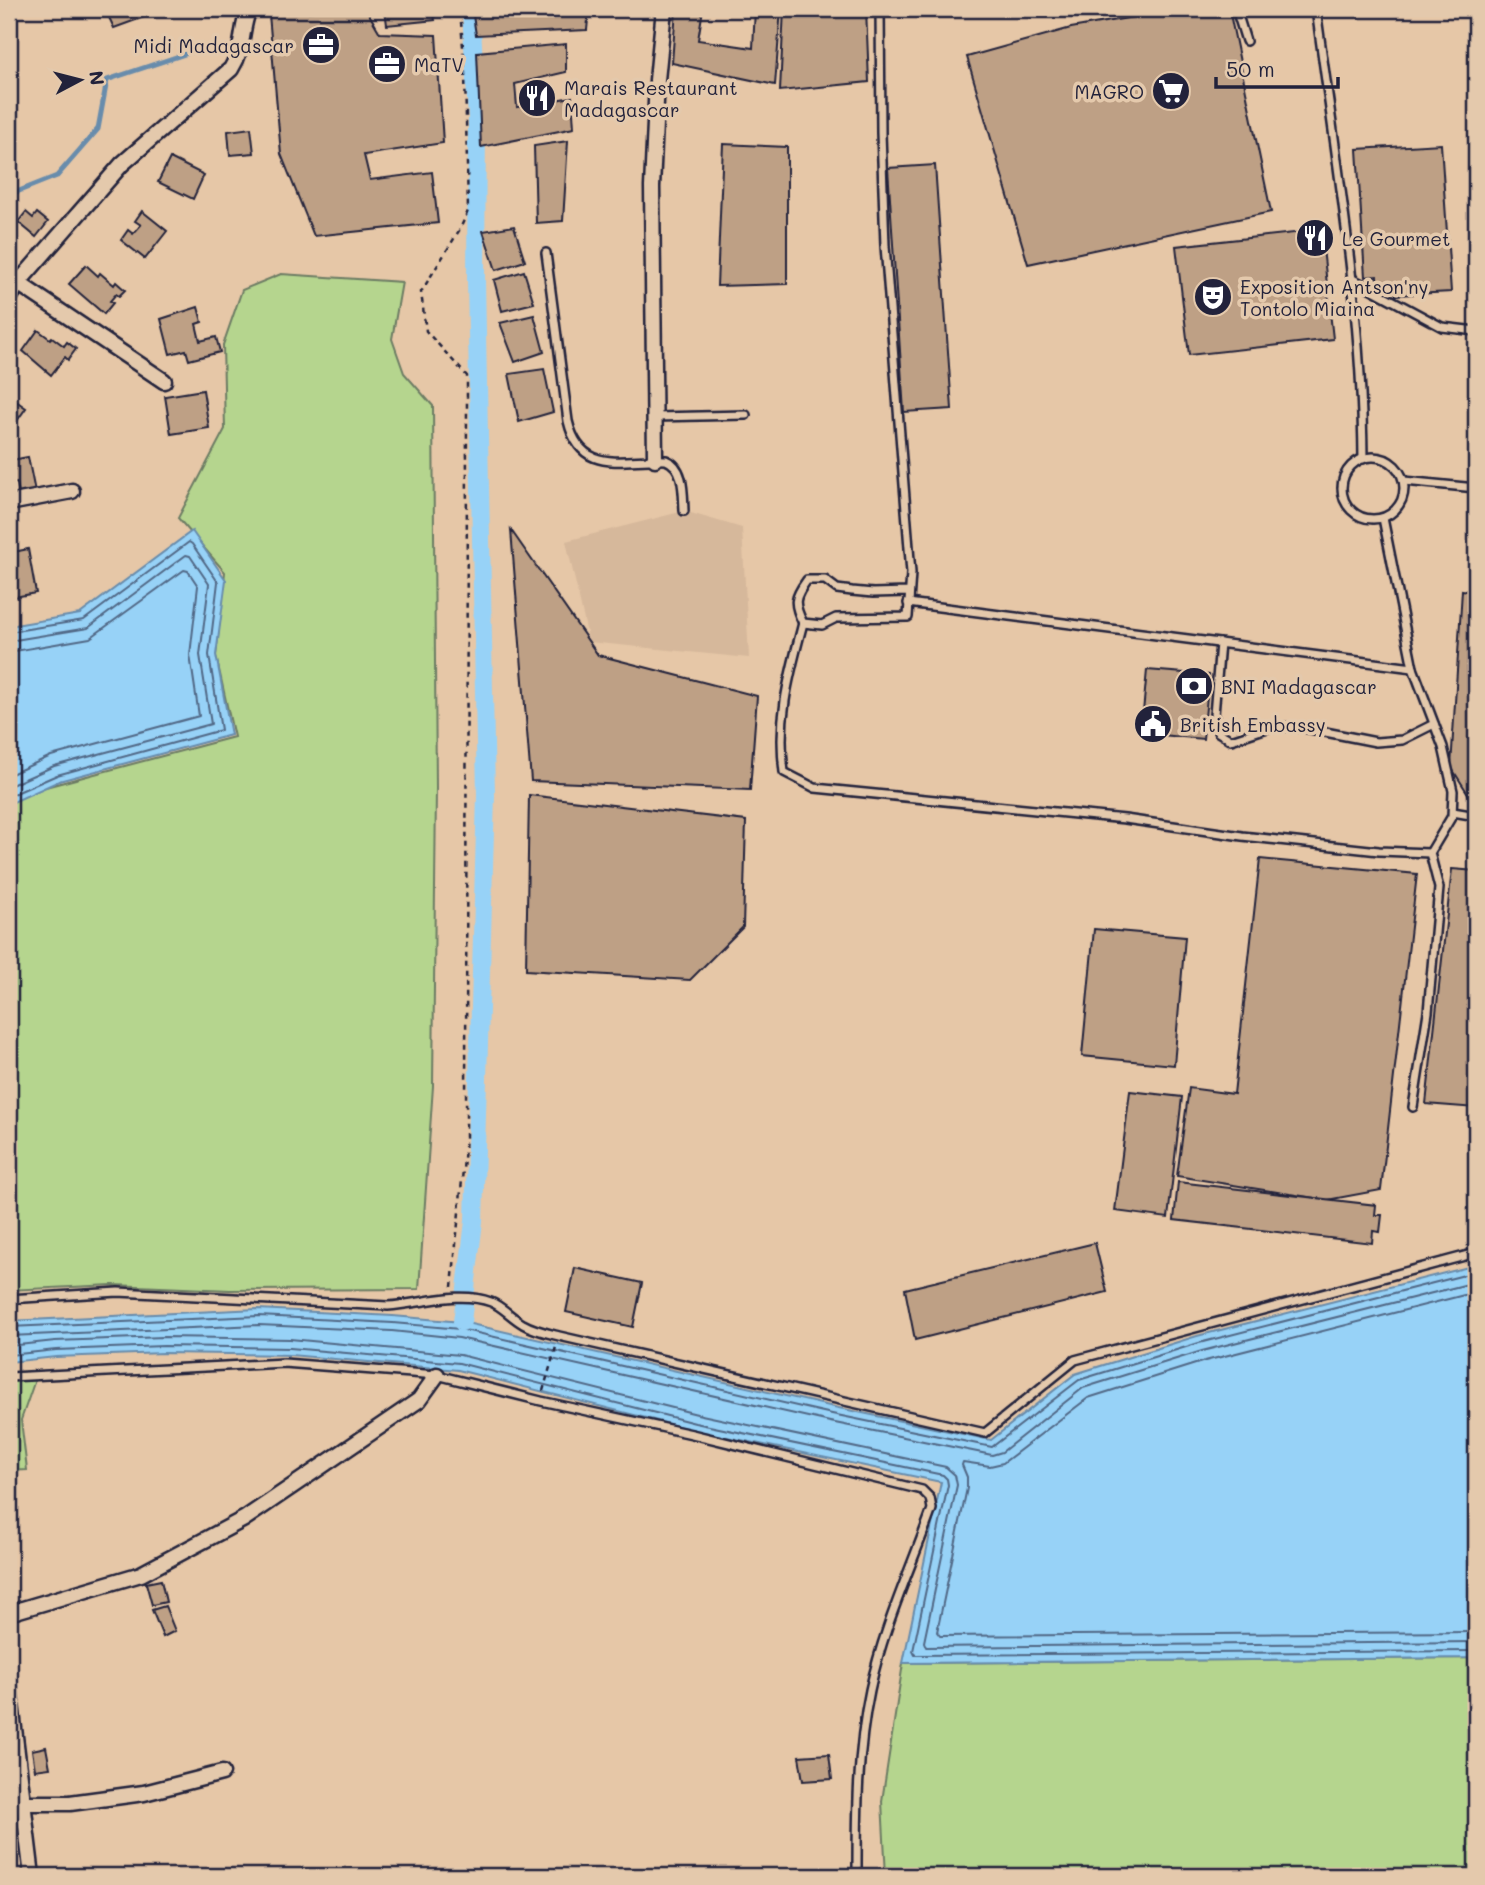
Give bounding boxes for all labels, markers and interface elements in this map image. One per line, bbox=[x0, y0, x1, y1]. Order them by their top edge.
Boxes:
office icon: Midi Madagascar bbox=[300, 24, 342, 66]
place label: Midi Madagascar bbox=[134, 33, 294, 58]
office icon: MaTV bbox=[366, 43, 408, 85]
north arrow bbox=[46, 46, 116, 116]
scale bar bbox=[1216, 46, 1338, 90]
place label: MaTV bbox=[414, 52, 464, 77]
text: 50 m bbox=[1226, 55, 1275, 82]
text: N bbox=[84, 69, 111, 87]
supermarket icon: MAGRO bbox=[1150, 70, 1192, 112]
place label: Marais Restaurant Madagascar bbox=[564, 75, 738, 122]
restaurant icon: Marais Restaurant Madagascar bbox=[516, 77, 558, 119]
place label: MAGRO bbox=[1074, 79, 1144, 104]
restaurant icon: Le Gourmet bbox=[1294, 217, 1336, 259]
place label: Le Gourmet bbox=[1342, 226, 1450, 251]
place label: Exposition Antson'ny Tontolo Miaina bbox=[1240, 274, 1428, 321]
theatre icon: Exposition Antson'ny Tontolo Miaina bbox=[1192, 276, 1234, 318]
bank icon: BNI Madagascar bbox=[1173, 665, 1215, 707]
place label: BNI Madagascar bbox=[1221, 674, 1377, 699]
public building icon: British Embassy bbox=[1132, 703, 1174, 745]
place label: British Embassy bbox=[1180, 712, 1326, 737]

